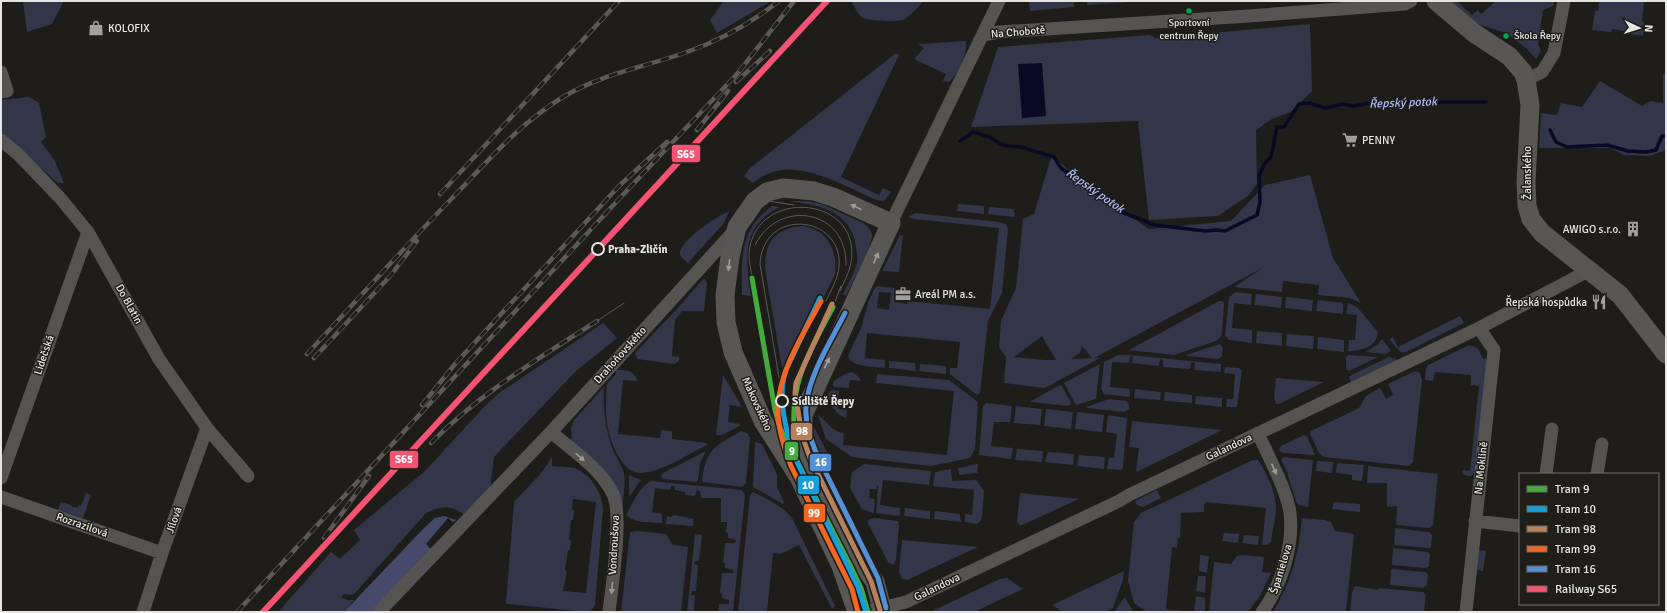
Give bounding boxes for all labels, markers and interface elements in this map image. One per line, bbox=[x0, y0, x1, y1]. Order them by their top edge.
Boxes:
marker: Sportovní centrum Řepy bbox=[1184, 6, 1194, 16]
north arrow bbox=[1619, 8, 1659, 48]
place label: Sportovní centrum Řepy bbox=[1160, 17, 1219, 42]
shop icon: KOLOFIX bbox=[87, 19, 105, 37]
place label: KOLOFIX bbox=[108, 22, 150, 35]
street label: Na Chobotě bbox=[990, 23, 1046, 41]
text: N bbox=[1642, 24, 1655, 33]
place label: Škola Řepy bbox=[1514, 29, 1561, 42]
marker: Škola Řepy bbox=[1501, 31, 1511, 41]
water label: Řepský potok bbox=[1369, 94, 1438, 112]
supermarket icon: PENNY bbox=[1341, 131, 1359, 149]
place label: PENNY bbox=[1362, 134, 1395, 147]
line badge: S65 bbox=[671, 144, 701, 163]
street label: Žalanského bbox=[1520, 146, 1534, 200]
text: S65 bbox=[677, 148, 695, 161]
water label: Řepský potok bbox=[1063, 165, 1128, 217]
one-way arrow bbox=[850, 204, 862, 210]
building icon: AWIGO s.r.o. bbox=[1624, 220, 1642, 238]
place label: AWIGO s.r.o. bbox=[1563, 223, 1621, 236]
marker: Praha-Zličín bbox=[591, 242, 605, 256]
place label: Praha-Zličín bbox=[608, 243, 667, 256]
one-way arrow bbox=[873, 252, 879, 264]
one-way arrow bbox=[726, 259, 732, 271]
street label: Do Blatin bbox=[113, 282, 145, 326]
office icon: Areál PM a.s. bbox=[894, 285, 912, 303]
place label: Areál PM a.s. bbox=[915, 288, 976, 301]
restaurant icon: Řepská hospůdka bbox=[1590, 293, 1608, 311]
place label: Řepská hospůdka bbox=[1506, 295, 1587, 309]
street label: Drahoňovského bbox=[591, 324, 649, 386]
street label: Lidečská bbox=[31, 333, 57, 376]
one-way arrow bbox=[824, 357, 831, 369]
street label: Makovského bbox=[739, 375, 775, 433]
marker: Sídliště Řepy bbox=[775, 394, 789, 408]
place label: Sídliště Řepy bbox=[792, 394, 855, 408]
line badge: 98 bbox=[790, 422, 813, 441]
text: 98 bbox=[796, 425, 808, 438]
street label: Galandova bbox=[1204, 430, 1255, 463]
line badge: 9 bbox=[784, 441, 799, 461]
street label: Na Moklině bbox=[1472, 441, 1490, 495]
text: 9 bbox=[789, 445, 795, 458]
line badge: S65 bbox=[389, 450, 419, 469]
text: S65 bbox=[395, 453, 413, 466]
one-way arrow bbox=[575, 453, 585, 462]
line badge: 16 bbox=[809, 453, 832, 472]
text: 16 bbox=[815, 456, 827, 469]
one-way arrow bbox=[1271, 463, 1277, 475]
legend bbox=[1519, 473, 1659, 605]
line badge: 10 bbox=[797, 475, 820, 495]
text: 10 bbox=[802, 479, 814, 492]
text: Tram 9 bbox=[1555, 482, 1589, 497]
text: Tram 10 bbox=[1555, 502, 1596, 517]
line badge: 99 bbox=[803, 503, 826, 523]
street label: Jílová bbox=[163, 505, 185, 535]
text: 99 bbox=[808, 507, 820, 520]
street label: Rozrazilová bbox=[55, 510, 110, 540]
street label: Vondroušova bbox=[606, 514, 622, 575]
text: Tram 98 bbox=[1555, 522, 1596, 537]
street label: Španielova bbox=[1266, 542, 1295, 595]
text: Tram 99 bbox=[1555, 542, 1596, 557]
text: Tram 16 bbox=[1555, 562, 1596, 577]
street label: Galandova bbox=[912, 570, 962, 604]
one-way arrow bbox=[608, 582, 615, 594]
text: Railway S65 bbox=[1555, 582, 1617, 597]

